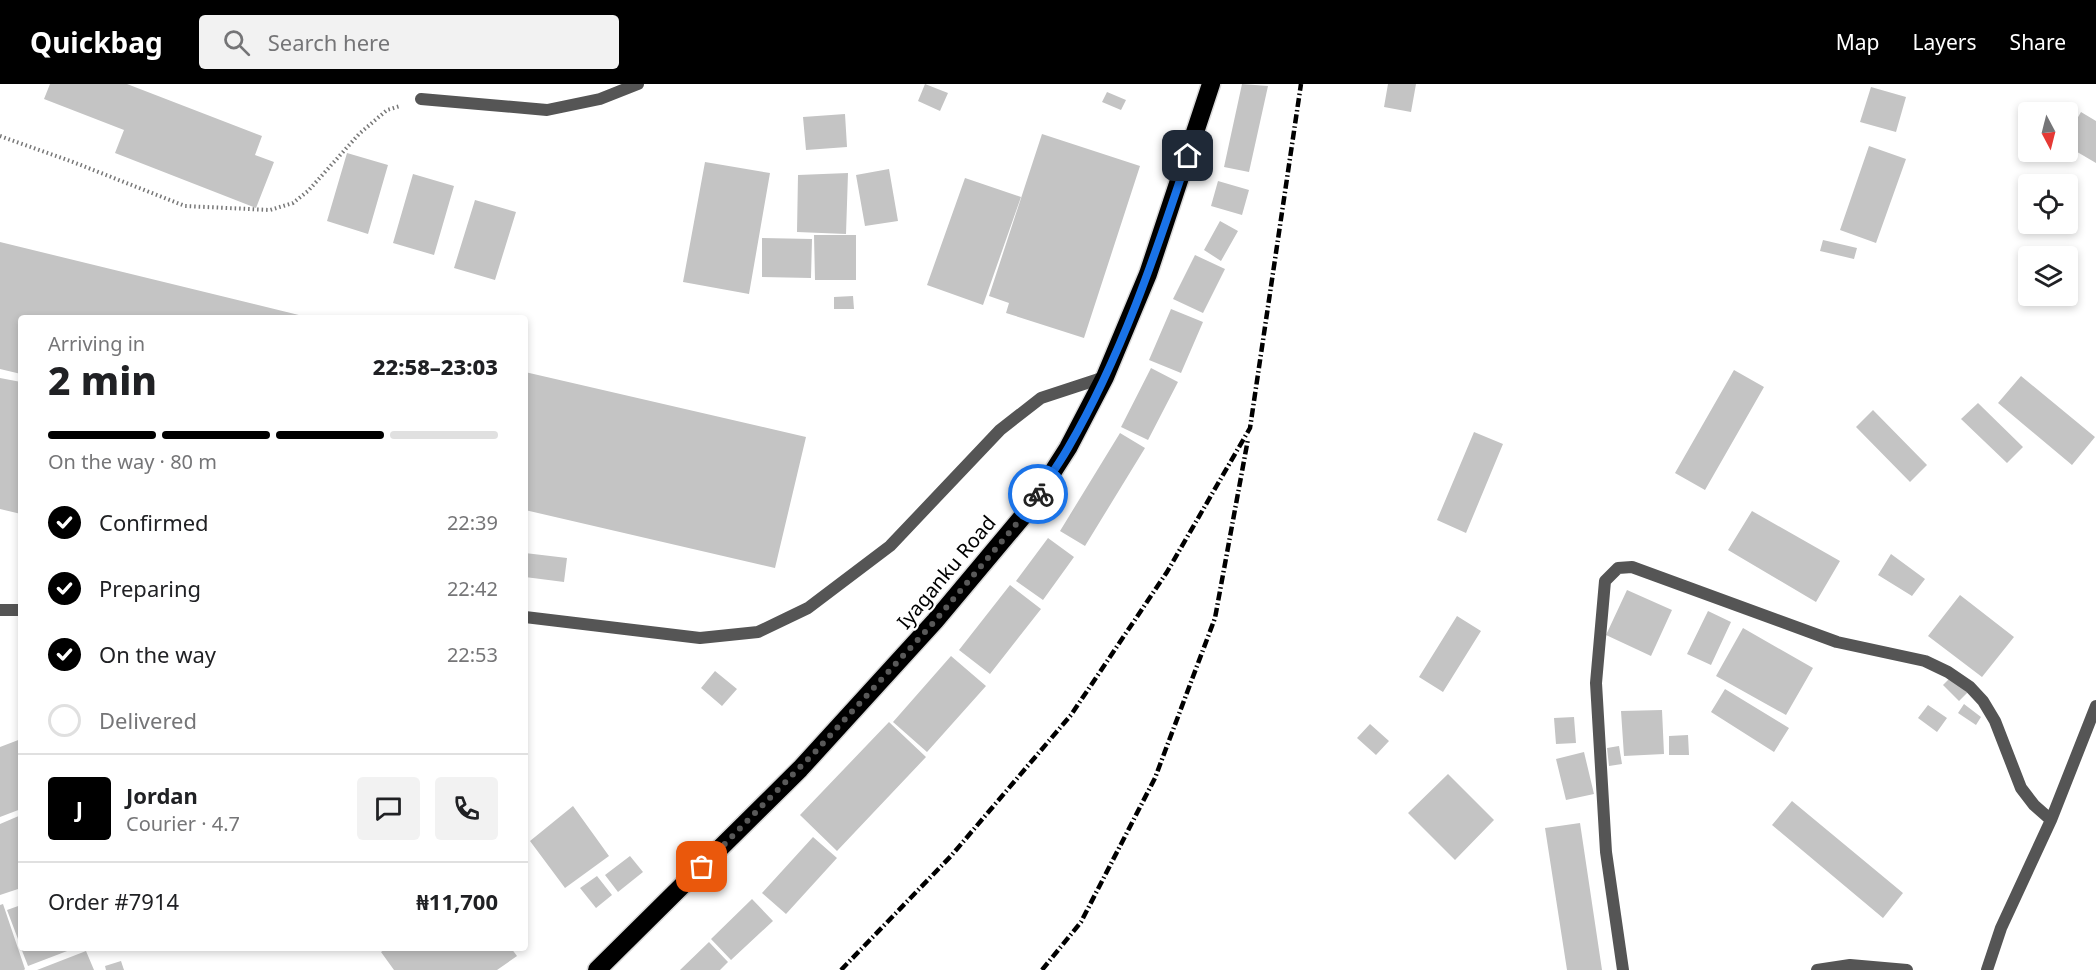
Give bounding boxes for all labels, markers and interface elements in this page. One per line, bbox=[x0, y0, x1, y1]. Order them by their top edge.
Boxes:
search box bbox=[199, 15, 619, 69]
text: Quickbag bbox=[30, 23, 163, 61]
icon: search bbox=[220, 26, 253, 59]
text: Search here bbox=[268, 27, 390, 57]
text: Map bbox=[1836, 28, 1880, 56]
text: Layers bbox=[1913, 28, 1977, 56]
text: Share bbox=[2010, 28, 2066, 56]
north arrow bbox=[2018, 102, 2078, 162]
map controls bbox=[2018, 102, 2078, 306]
pin bbox=[1162, 130, 1213, 181]
icon: home bbox=[1171, 139, 1204, 172]
button: locate bbox=[2018, 174, 2078, 234]
button: layers bbox=[2018, 246, 2078, 306]
text: Arriving in bbox=[48, 330, 145, 357]
text: 22:58–23:03 bbox=[373, 351, 498, 381]
text: 2 min bbox=[48, 353, 157, 406]
text: On the way · 80 m bbox=[48, 448, 217, 475]
courier bbox=[1008, 464, 1068, 524]
icon: bike bbox=[1022, 478, 1055, 511]
icon: check bbox=[48, 506, 81, 539]
text: Confirmed bbox=[99, 507, 209, 537]
text: 22:39 bbox=[447, 509, 498, 536]
street label: Iyaganku Road bbox=[891, 510, 1001, 634]
icon: check bbox=[48, 572, 81, 605]
text: Preparing bbox=[99, 573, 201, 603]
text: 22:42 bbox=[447, 575, 498, 602]
icon: check bbox=[48, 638, 81, 671]
text: On the way bbox=[99, 639, 216, 669]
text: 22:53 bbox=[447, 641, 498, 668]
text: Delivered bbox=[99, 705, 197, 735]
button: chat bbox=[357, 777, 420, 840]
button: phone bbox=[435, 777, 498, 840]
text: Jordan bbox=[126, 780, 198, 810]
text: J bbox=[76, 793, 83, 823]
text: Courier · 4.7 bbox=[126, 810, 240, 837]
pin bbox=[676, 841, 727, 892]
icon: bag bbox=[685, 850, 718, 883]
text: Order #7914 bbox=[48, 886, 179, 916]
text: ₦11,700 bbox=[416, 886, 498, 916]

